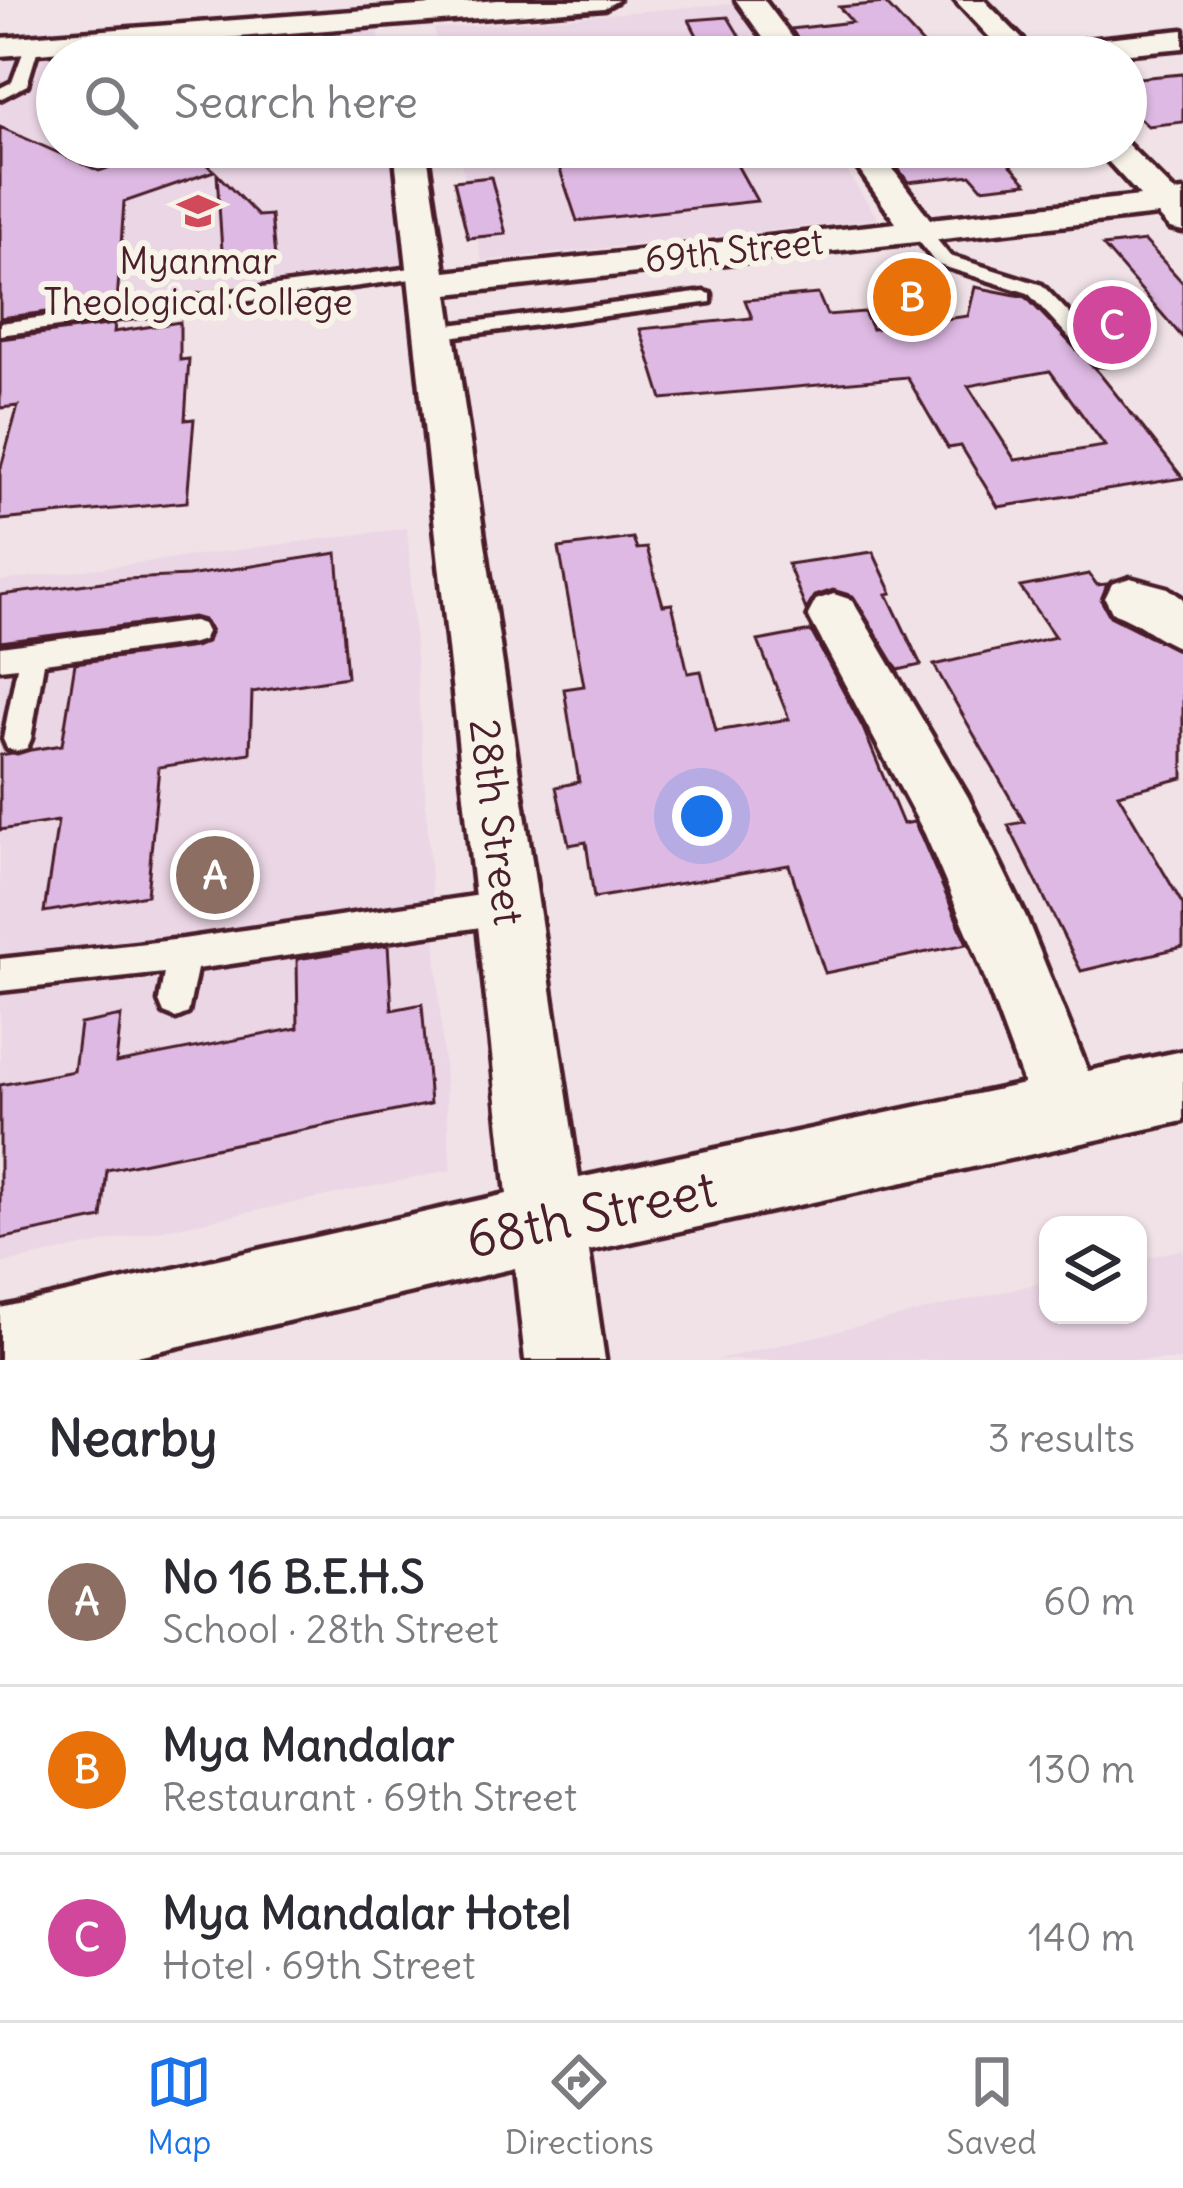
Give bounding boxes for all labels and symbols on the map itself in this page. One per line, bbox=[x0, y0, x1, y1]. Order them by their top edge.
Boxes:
school or university icon: Myanmar Theological College bbox=[175, 188, 221, 234]
street label: 69th Street bbox=[643, 219, 825, 282]
place label: Myanmar Theological College bbox=[43, 239, 353, 325]
pin: B bbox=[873, 252, 951, 342]
pin: C bbox=[1073, 280, 1151, 370]
street label: 28th Street bbox=[459, 716, 535, 928]
your location bbox=[672, 786, 732, 846]
pin: A bbox=[176, 830, 254, 920]
street label: 68th Street bbox=[460, 1156, 722, 1272]

